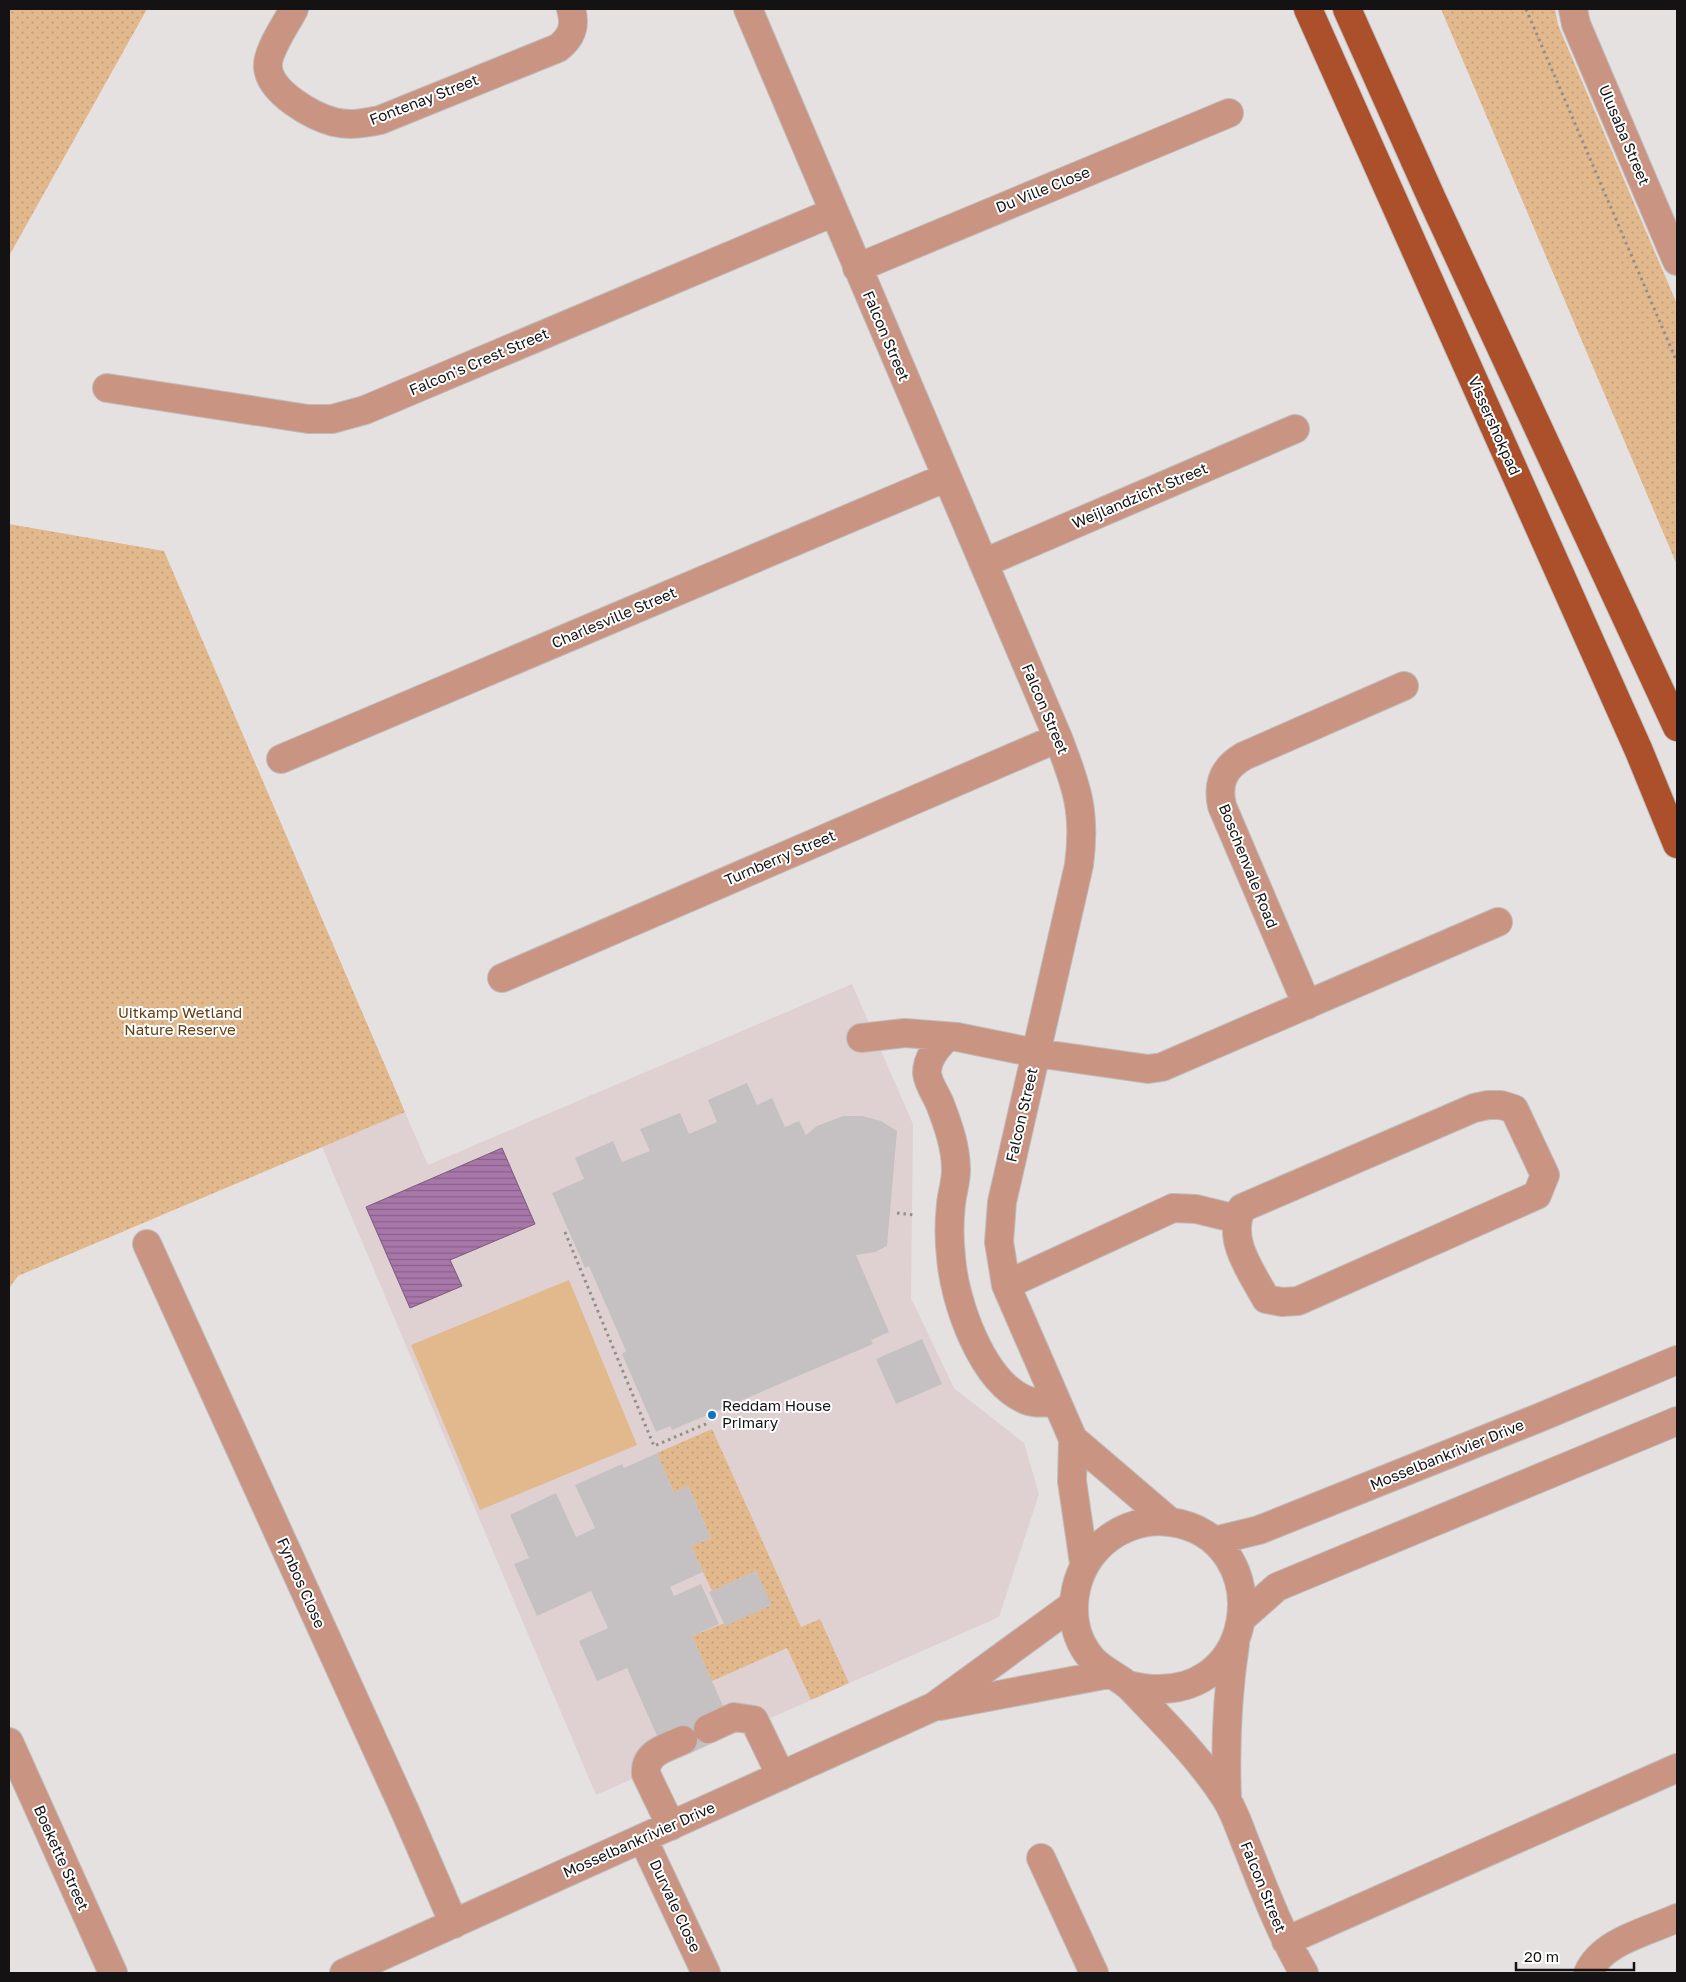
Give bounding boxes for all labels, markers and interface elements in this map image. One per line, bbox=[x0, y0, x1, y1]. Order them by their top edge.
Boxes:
street label: Fontenay Street bbox=[366, 70, 481, 128]
street label: Ulusaba Street bbox=[1596, 82, 1654, 187]
street label: Du Ville Close bbox=[993, 162, 1093, 216]
street label: Falcon Street bbox=[860, 288, 914, 383]
street label: Falcon's Crest Street bbox=[406, 324, 551, 399]
street label: Vissershokpad bbox=[1465, 373, 1525, 478]
street label: Weijlandzicht Street bbox=[1069, 458, 1210, 532]
street label: Charlesville Street bbox=[549, 583, 679, 652]
street label: Falcon Street bbox=[1019, 661, 1073, 756]
street label: Boschenvale Road bbox=[1216, 801, 1282, 930]
street label: Turnberry Street bbox=[721, 826, 838, 889]
park label: Uitkamp Wetland Nature Reserve bbox=[118, 1003, 242, 1038]
street label: Falcon Street bbox=[1001, 1066, 1041, 1164]
place label: Reddam House Primary bbox=[722, 1396, 831, 1431]
marker: Reddam House Primary bbox=[706, 1409, 718, 1421]
street label: Mosselbankrivier Drive bbox=[1367, 1415, 1527, 1493]
street label: Fynbos Close bbox=[274, 1535, 330, 1631]
street label: Mosselbankrivier Drive bbox=[560, 1797, 718, 1881]
street label: Boekette Street bbox=[31, 1802, 93, 1913]
street label: Falcon Street bbox=[1238, 1839, 1290, 1935]
street label: Durvale Close bbox=[647, 1857, 705, 1955]
scale bar bbox=[1516, 1940, 1634, 1972]
text: 20 m bbox=[1524, 1947, 1559, 1965]

